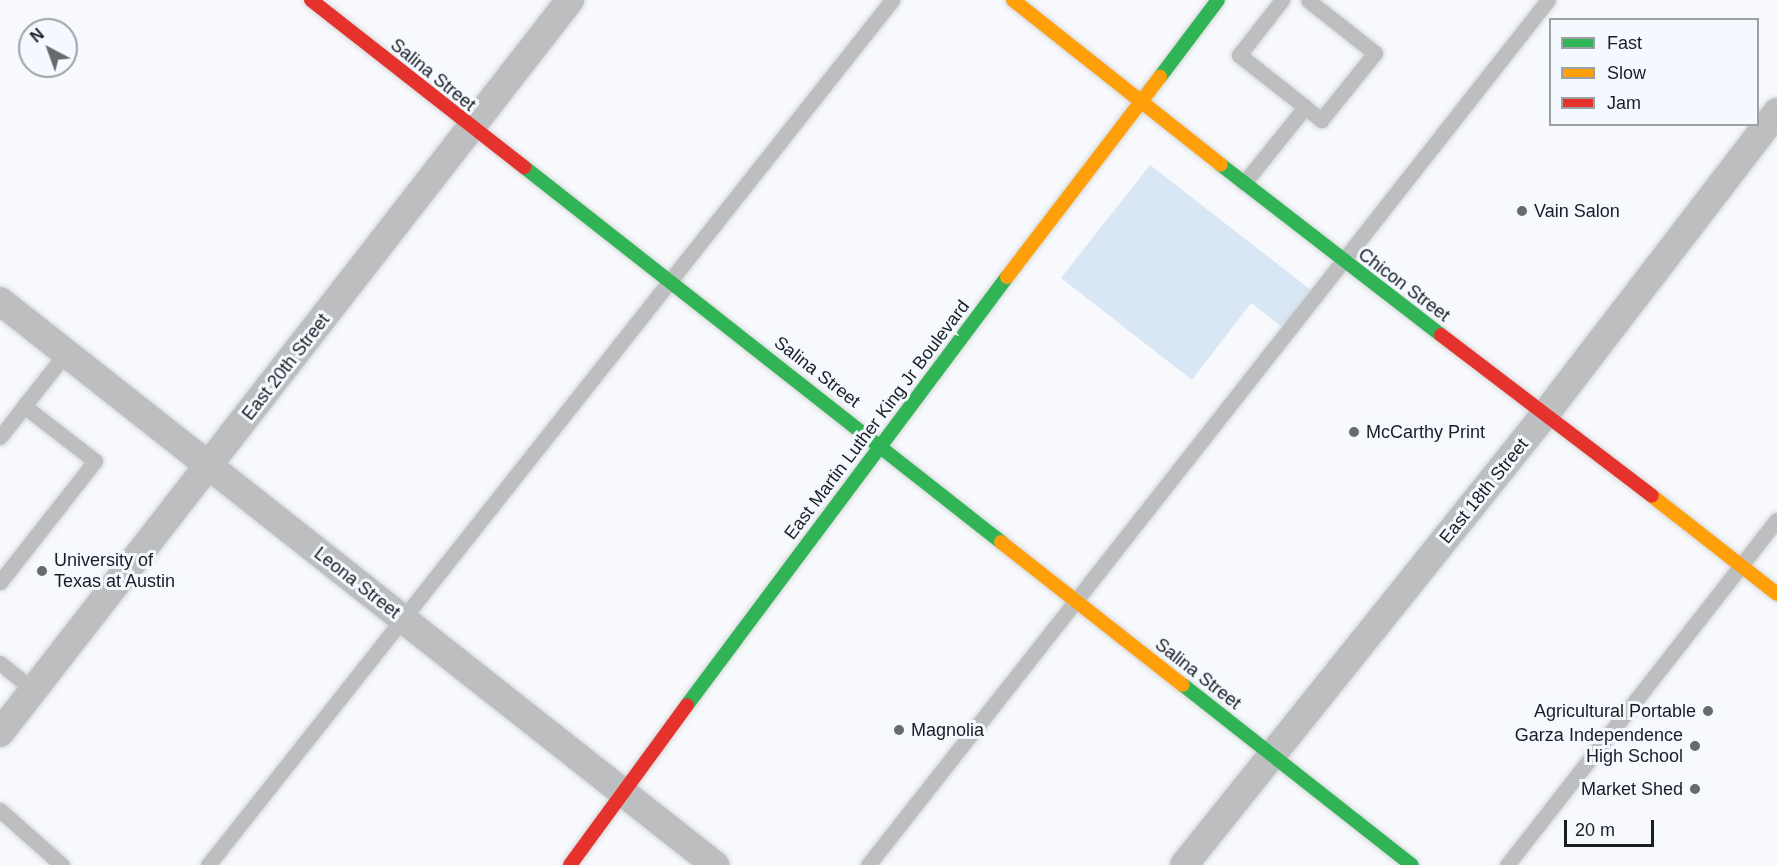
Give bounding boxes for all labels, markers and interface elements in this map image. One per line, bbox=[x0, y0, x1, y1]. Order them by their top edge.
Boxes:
north arrow bbox=[18, 18, 78, 78]
legend bbox=[1549, 18, 1759, 126]
text: N bbox=[27, 25, 47, 46]
text: Fast bbox=[1607, 33, 1642, 53]
street label: Salina Street bbox=[386, 34, 480, 116]
text: Slow bbox=[1607, 63, 1646, 83]
text: Jam bbox=[1607, 93, 1641, 113]
place label: Vain Salon bbox=[1534, 200, 1620, 222]
marker: Vain Salon bbox=[1515, 204, 1529, 218]
street label: Chicon Street bbox=[1354, 244, 1454, 326]
street label: East Martin Luther King Jr Boulevard bbox=[780, 296, 974, 544]
street label: East 20th Street bbox=[238, 309, 334, 425]
street label: Salina Street bbox=[770, 332, 864, 412]
place label: McCarthy Print bbox=[1366, 421, 1485, 443]
marker: McCarthy Print bbox=[1347, 425, 1361, 439]
street label: East 18th Street bbox=[1435, 434, 1533, 548]
street label: Leona Street bbox=[310, 543, 404, 623]
place label: University of Texas at Austin bbox=[54, 550, 176, 592]
marker: University of Texas at Austin bbox=[35, 564, 49, 578]
street label: Salina Street bbox=[1151, 634, 1245, 714]
place label: Agricultural Portable bbox=[1534, 700, 1696, 722]
marker: Agricultural Portable bbox=[1701, 704, 1715, 718]
place label: Magnolia bbox=[911, 719, 984, 741]
marker: Magnolia bbox=[892, 723, 906, 737]
place label: Garza Independence High School bbox=[1515, 725, 1683, 768]
marker: Garza Independence High School bbox=[1688, 739, 1702, 753]
place label: Market Shed bbox=[1581, 778, 1683, 800]
marker: Market Shed bbox=[1688, 782, 1702, 796]
scale bar bbox=[1567, 808, 1657, 846]
text: 20 m bbox=[1575, 820, 1615, 840]

